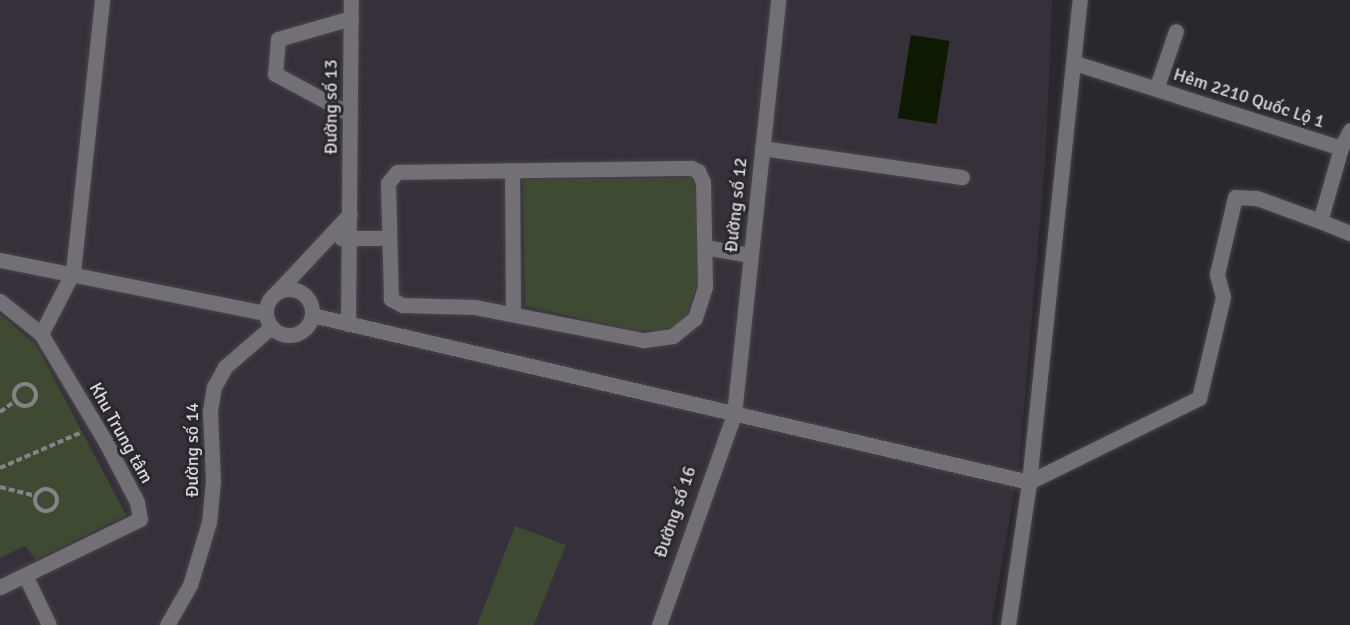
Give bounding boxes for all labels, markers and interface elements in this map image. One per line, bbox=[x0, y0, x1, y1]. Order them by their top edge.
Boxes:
street label: Đường số 13 bbox=[320, 59, 342, 155]
street label: Hẻm 2210 Quốc Lộ 1 bbox=[1171, 63, 1327, 133]
street label: Đường số 12 bbox=[720, 157, 752, 253]
street label: Khu Trung tâm bbox=[84, 379, 158, 487]
street label: Đường số 14 bbox=[181, 402, 203, 498]
street label: Đường số 16 bbox=[649, 463, 701, 561]

